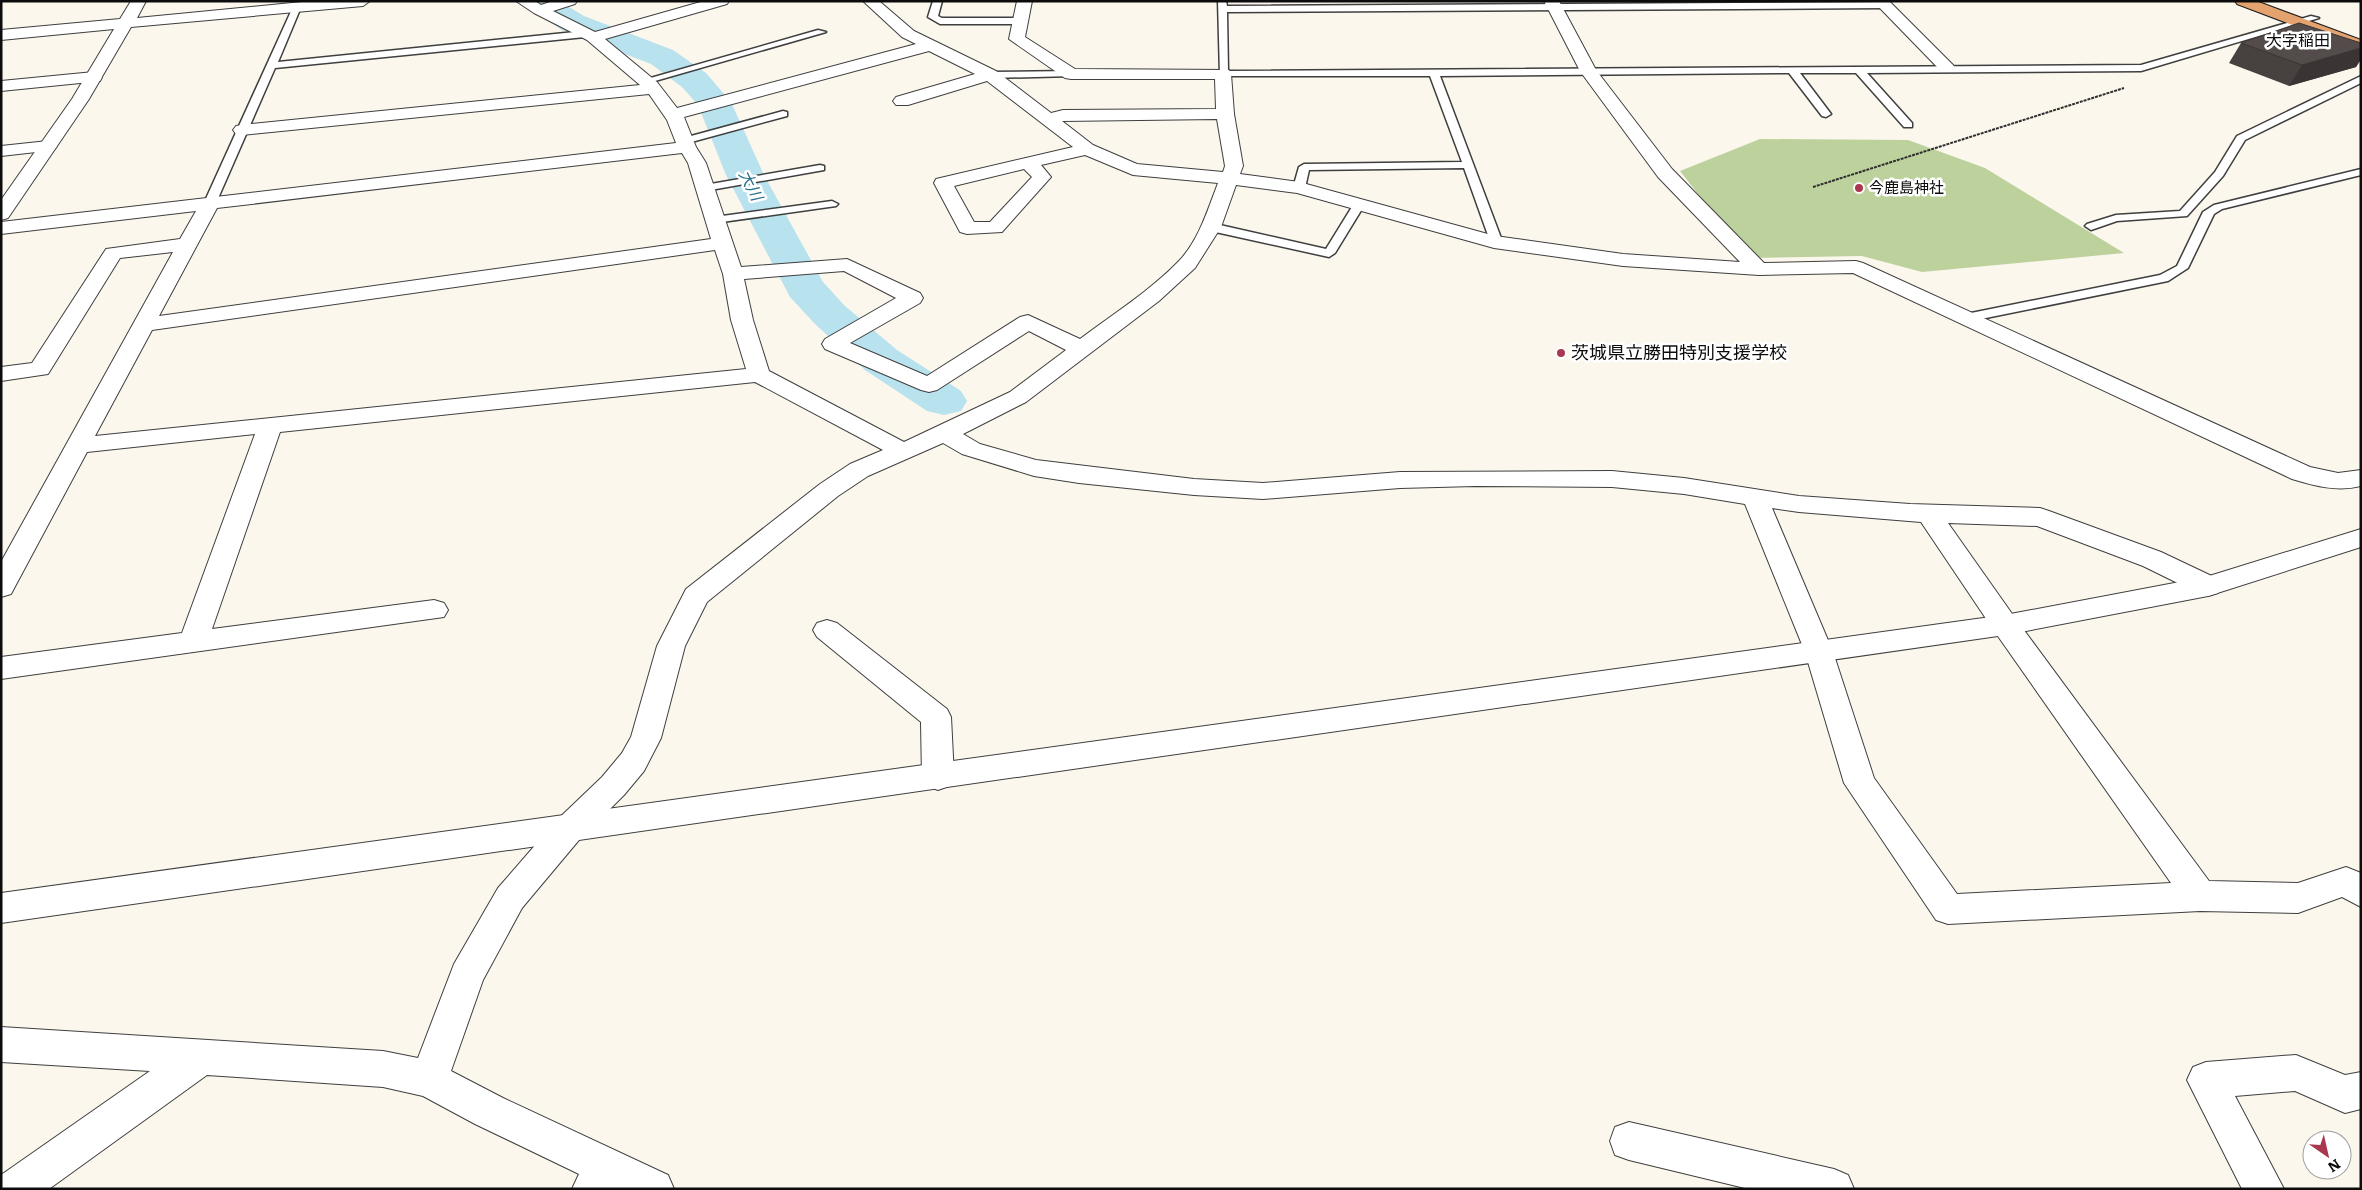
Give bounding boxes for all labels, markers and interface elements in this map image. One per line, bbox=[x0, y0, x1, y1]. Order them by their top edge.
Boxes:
district label: 大字稲田 bbox=[2266, 27, 2330, 51]
water label: 大川 bbox=[734, 165, 771, 206]
place label: 今鹿島神社 bbox=[1869, 175, 1944, 198]
marker: 今鹿島神社 bbox=[1853, 182, 1865, 194]
place label: 茨城県立勝田特別支援学校 bbox=[1571, 338, 1787, 365]
marker: 茨城県立勝田特別支援学校 bbox=[1555, 347, 1567, 359]
north arrow bbox=[2302, 1130, 2352, 1180]
text: N bbox=[2324, 1155, 2345, 1178]

